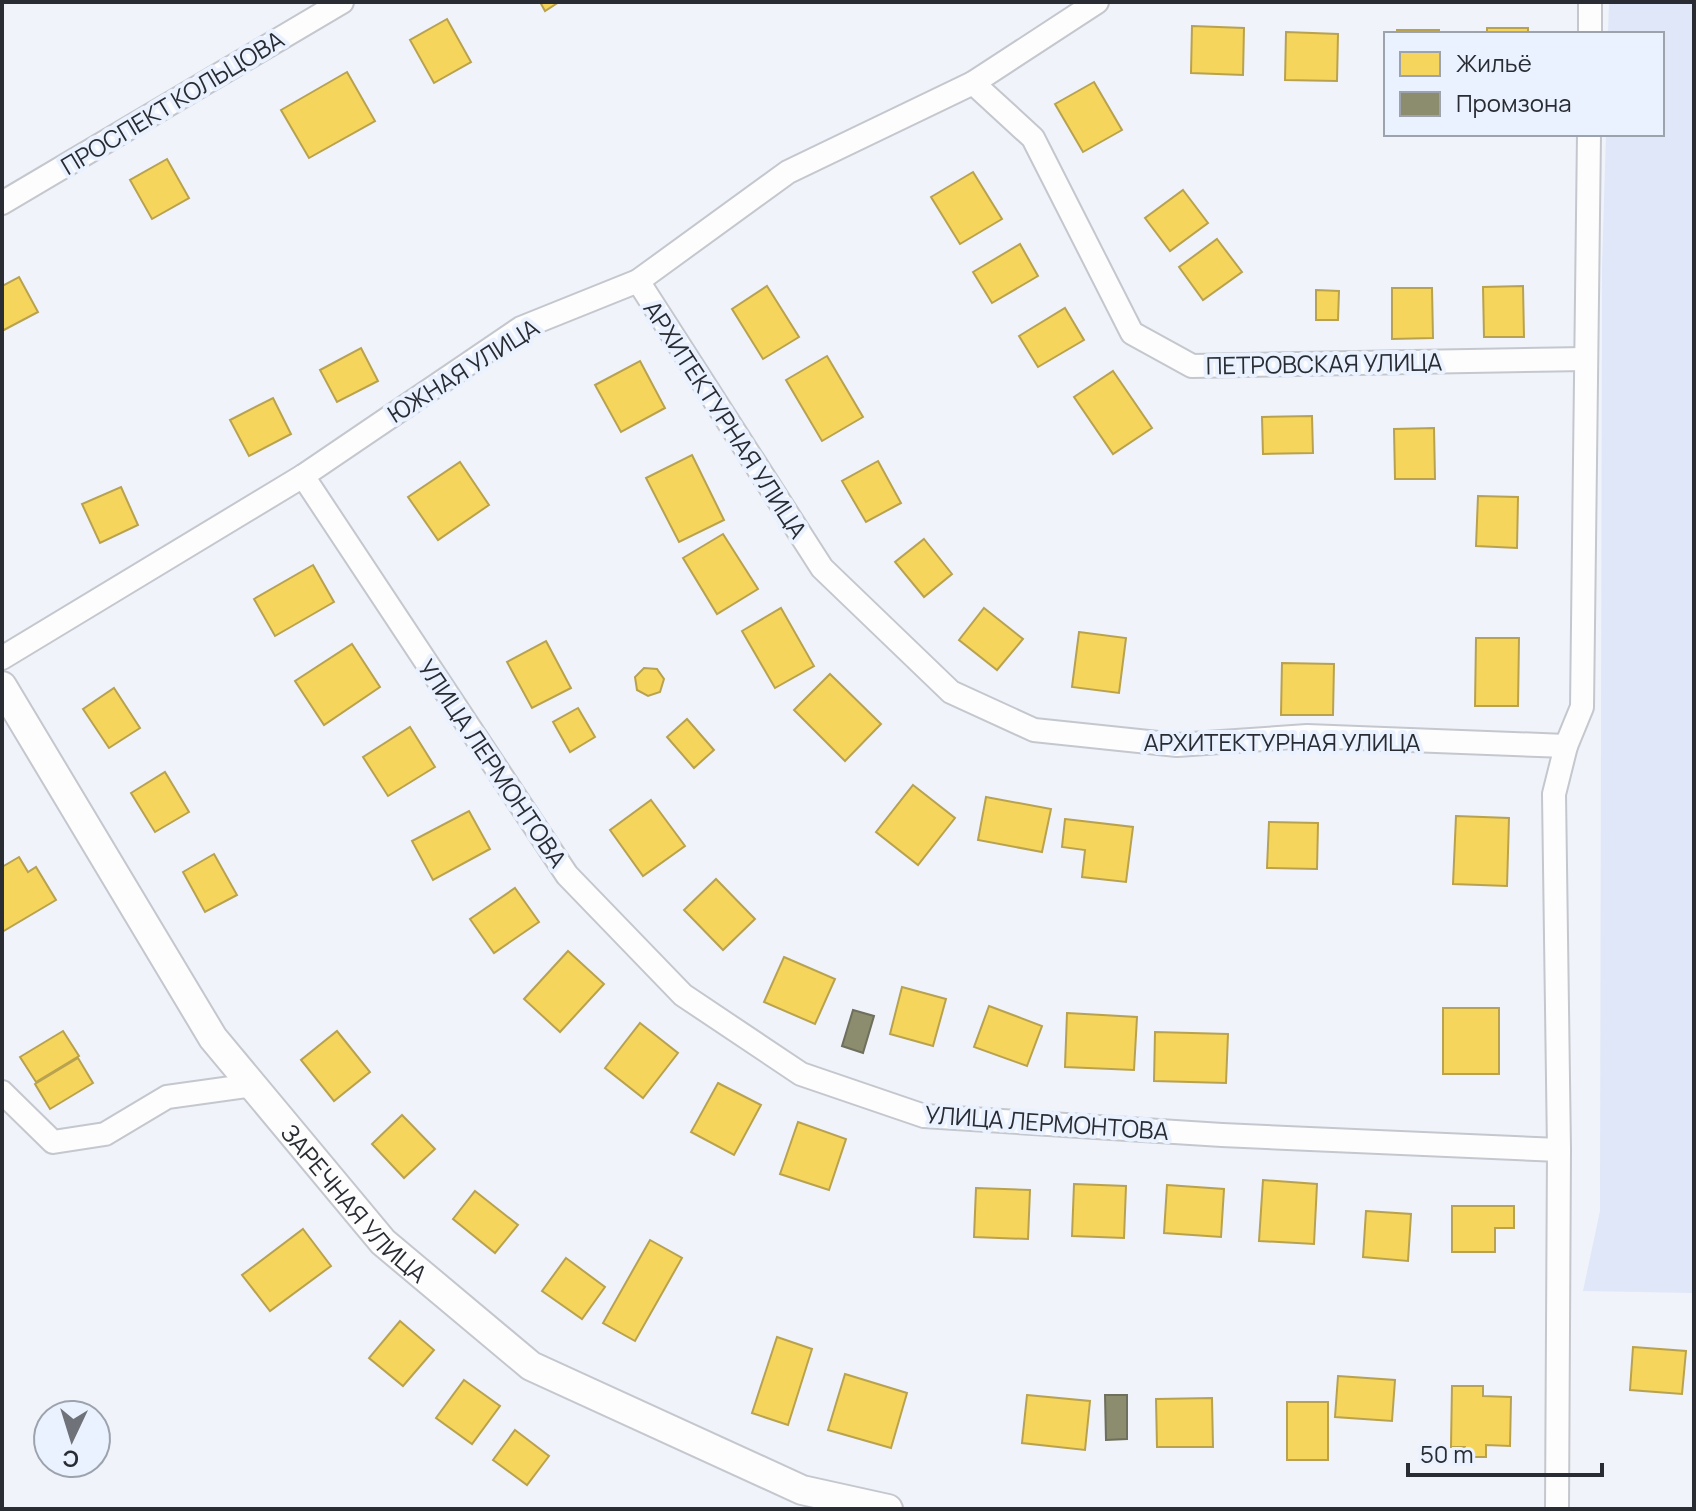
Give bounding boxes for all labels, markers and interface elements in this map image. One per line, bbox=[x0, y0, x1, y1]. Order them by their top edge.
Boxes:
street label: ПРОСПЕКТ КОЛЬЦОВА bbox=[54, 22, 290, 182]
legend bbox=[1384, 32, 1664, 136]
text: Жильё bbox=[1456, 46, 1532, 79]
text: Промзона bbox=[1456, 86, 1571, 119]
street label: АРХИТЕКТУРНАЯ УЛИЦА bbox=[637, 294, 815, 544]
street label: ЮЖНАЯ УЛИЦА bbox=[381, 310, 545, 430]
street label: ПЕТРОВСКАЯ УЛИЦА bbox=[1205, 344, 1443, 382]
street label: УЛИЦА ЛЕРМОНТОВА bbox=[411, 653, 575, 873]
street label: АРХИТЕКТУРНАЯ УЛИЦА bbox=[1143, 725, 1421, 758]
street label: УЛИЦА ЛЕРМОНТОВА bbox=[924, 1097, 1170, 1147]
street label: ЗАРЕЧНАЯ УЛИЦА bbox=[274, 1116, 435, 1289]
north arrow bbox=[32, 1399, 112, 1479]
scale bar bbox=[1408, 1427, 1602, 1477]
text: 50 m bbox=[1420, 1437, 1474, 1470]
text: С bbox=[61, 1443, 80, 1474]

